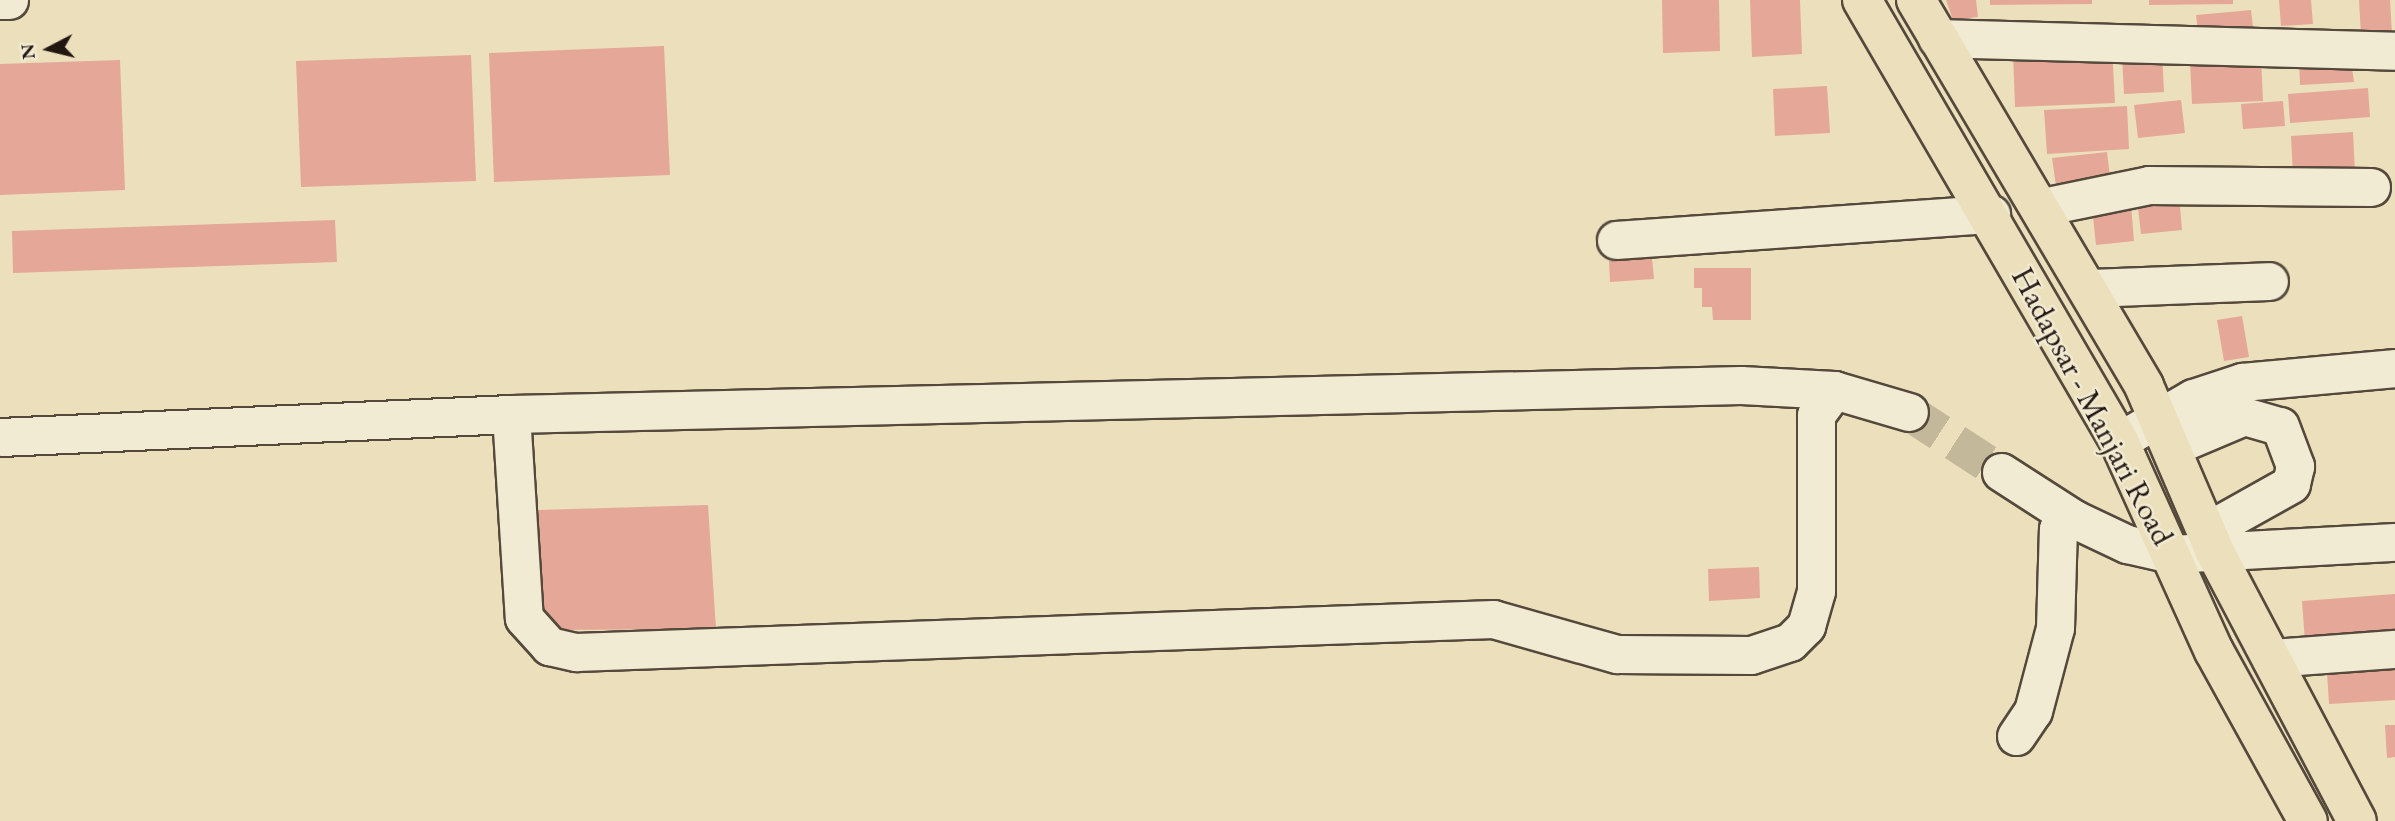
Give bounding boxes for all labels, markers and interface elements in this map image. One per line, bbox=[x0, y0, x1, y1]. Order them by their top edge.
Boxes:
north arrow bbox=[14, 14, 84, 84]
text: N bbox=[14, 42, 41, 61]
street label: Hadapsar - Manjari Road bbox=[2003, 260, 2183, 552]

